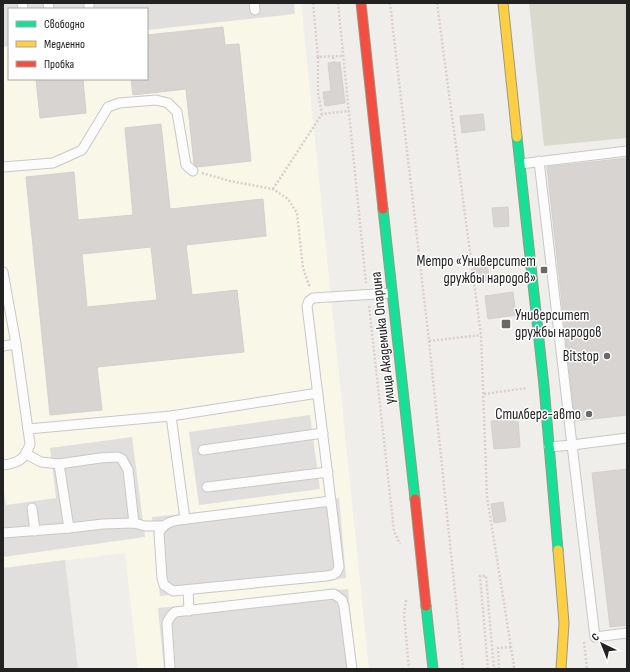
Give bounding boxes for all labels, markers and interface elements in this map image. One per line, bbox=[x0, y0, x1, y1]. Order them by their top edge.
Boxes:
legend bbox=[8, 8, 148, 80]
text: Свободно bbox=[44, 17, 85, 32]
text: Медленно bbox=[44, 37, 85, 52]
text: Пробка bbox=[44, 57, 75, 72]
place label: Метро «Университет дружбы народов» bbox=[416, 252, 536, 288]
marker: Метро «Университет дружбы народов» bbox=[539, 265, 549, 275]
street label: улица Академика Опарина bbox=[367, 270, 399, 405]
place label: Университет дружбы народов bbox=[515, 306, 602, 342]
marker: Университет дружбы народов bbox=[500, 318, 512, 330]
place label: Bitstop bbox=[563, 347, 599, 366]
marker: Bitstop bbox=[602, 351, 612, 361]
place label: Стилберг-авто bbox=[495, 405, 581, 424]
marker: Стилберг-авто bbox=[584, 409, 594, 419]
north arrow bbox=[582, 624, 622, 664]
text: С bbox=[589, 630, 602, 644]

